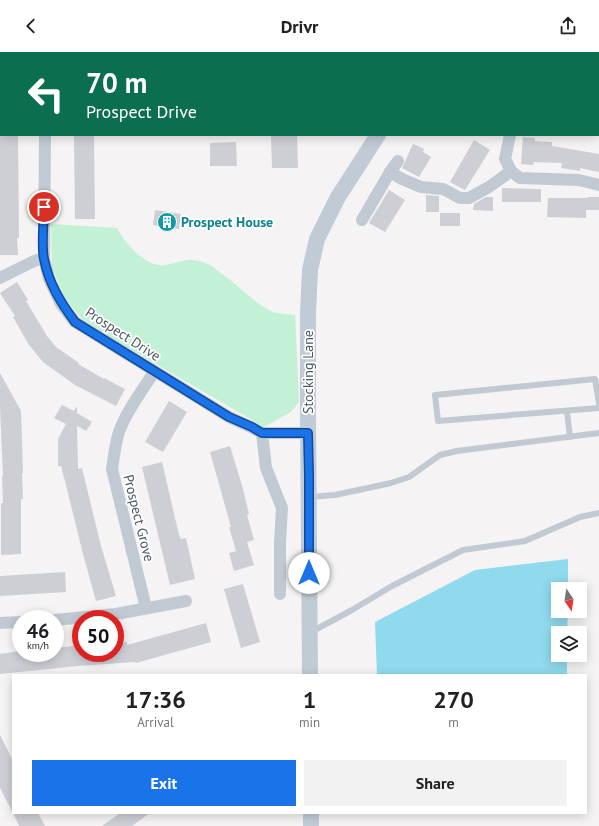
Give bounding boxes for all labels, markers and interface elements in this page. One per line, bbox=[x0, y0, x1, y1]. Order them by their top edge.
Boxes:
icon: back bbox=[20, 15, 42, 37]
text: Drivr bbox=[281, 15, 318, 38]
icon: share bbox=[557, 15, 579, 37]
text: 70 m bbox=[86, 64, 147, 101]
icon: left bbox=[20, 68, 72, 120]
text: Prospect Drive bbox=[86, 100, 197, 123]
pin bbox=[27, 190, 61, 224]
icon: arrive bbox=[33, 196, 55, 218]
building icon: Prospect House bbox=[156, 211, 178, 233]
place label: Prospect House bbox=[181, 213, 273, 231]
street label: Prospect Drive bbox=[82, 303, 164, 365]
street label: Stocking Lane bbox=[299, 330, 317, 414]
street label: Prospect Grove bbox=[119, 473, 159, 563]
position arrow bbox=[288, 552, 330, 594]
north arrow bbox=[551, 582, 587, 618]
map controls bbox=[551, 582, 587, 662]
speed limit sign: 50 bbox=[72, 610, 124, 662]
text: 46 bbox=[27, 618, 49, 644]
button: layers bbox=[551, 626, 587, 662]
text: km/h bbox=[27, 639, 49, 652]
text: 17:36 bbox=[125, 684, 186, 715]
text: 1 bbox=[303, 684, 316, 715]
text: 270 bbox=[433, 684, 474, 715]
text: Arrival bbox=[137, 714, 174, 731]
text: min bbox=[299, 714, 320, 731]
text: m bbox=[448, 714, 459, 731]
button: Exit bbox=[32, 760, 296, 806]
button: Share bbox=[304, 760, 567, 806]

